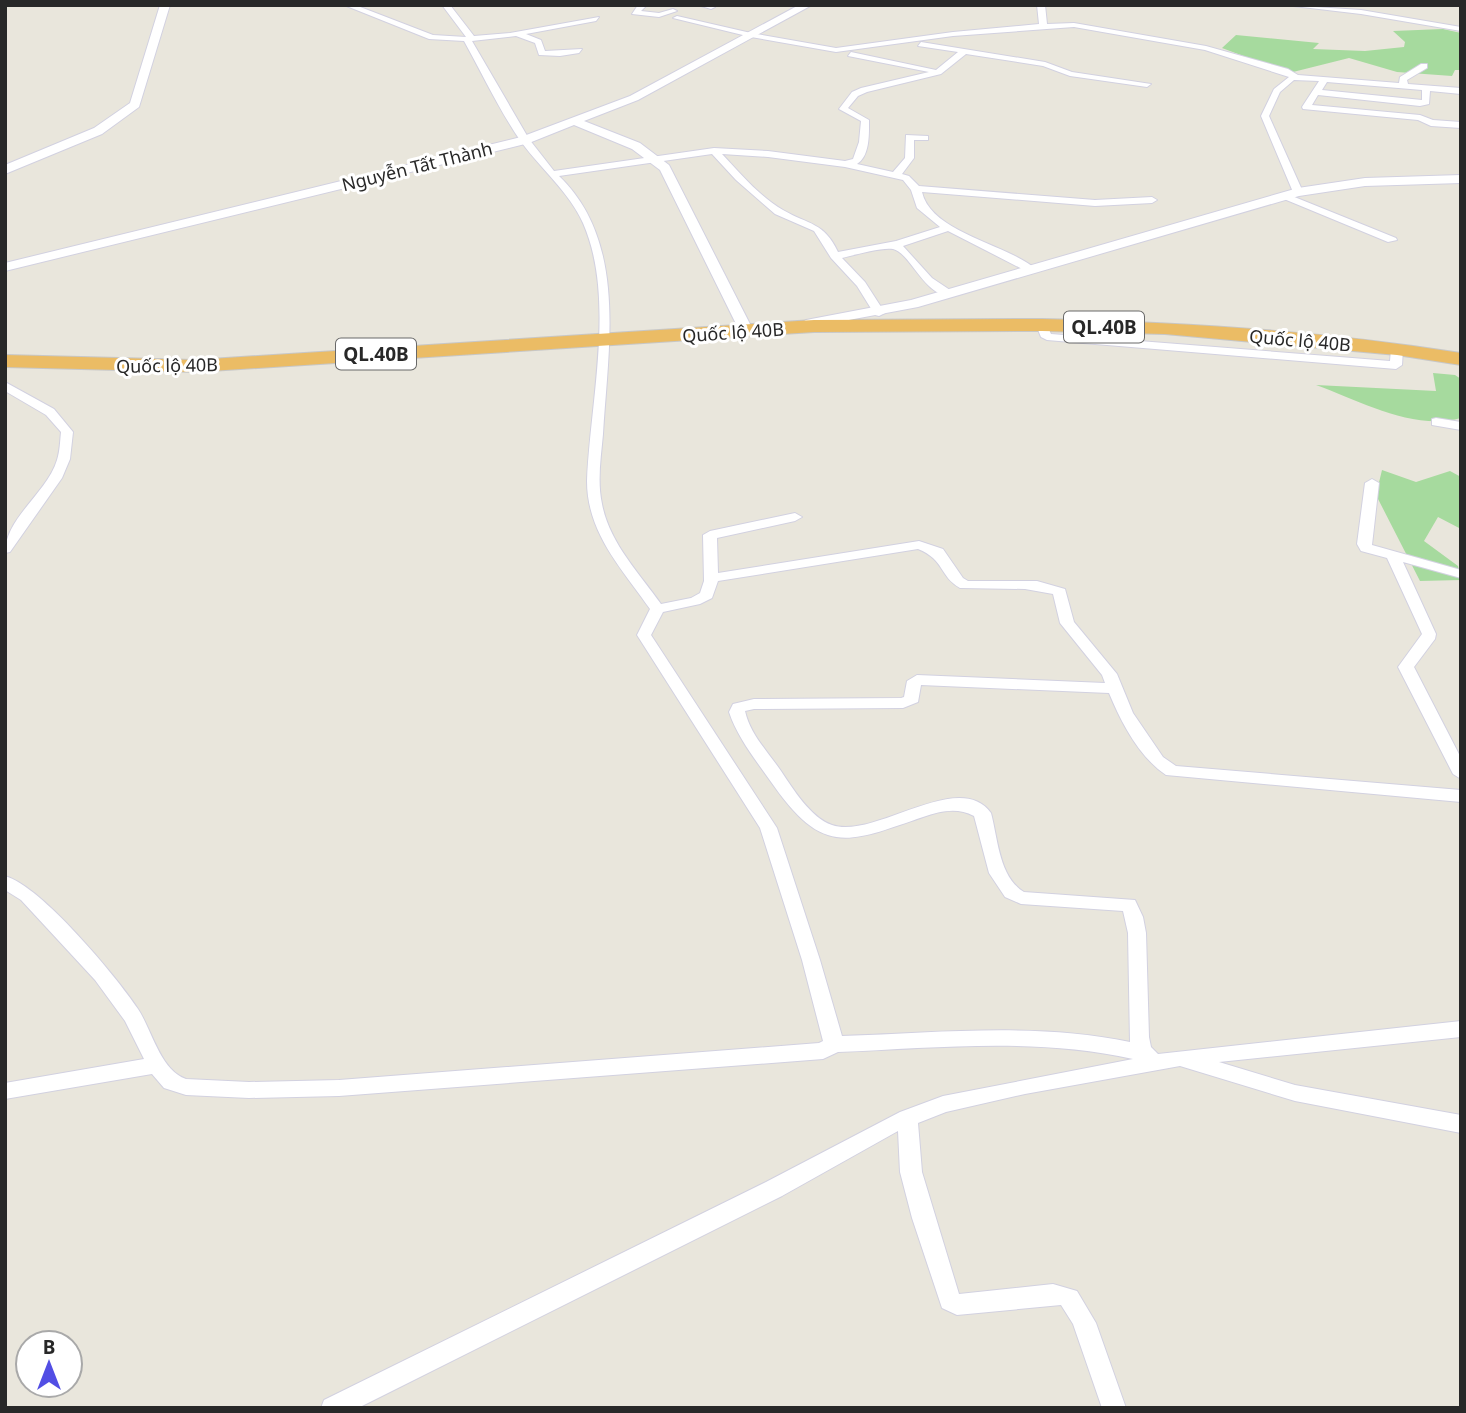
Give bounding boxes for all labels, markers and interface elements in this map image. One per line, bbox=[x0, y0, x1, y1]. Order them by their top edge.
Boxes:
street label: Nguyễn Tất Thành bbox=[339, 136, 495, 196]
road number: QL.40B bbox=[1064, 312, 1144, 342]
street label: Quốc lộ 40B bbox=[681, 316, 785, 348]
street label: Quốc lộ 40B bbox=[1248, 324, 1352, 356]
road number: QL.40B bbox=[336, 338, 416, 370]
street label: Quốc lộ 40B bbox=[116, 352, 218, 378]
north arrow bbox=[14, 1329, 84, 1399]
text: B bbox=[43, 1334, 55, 1360]

